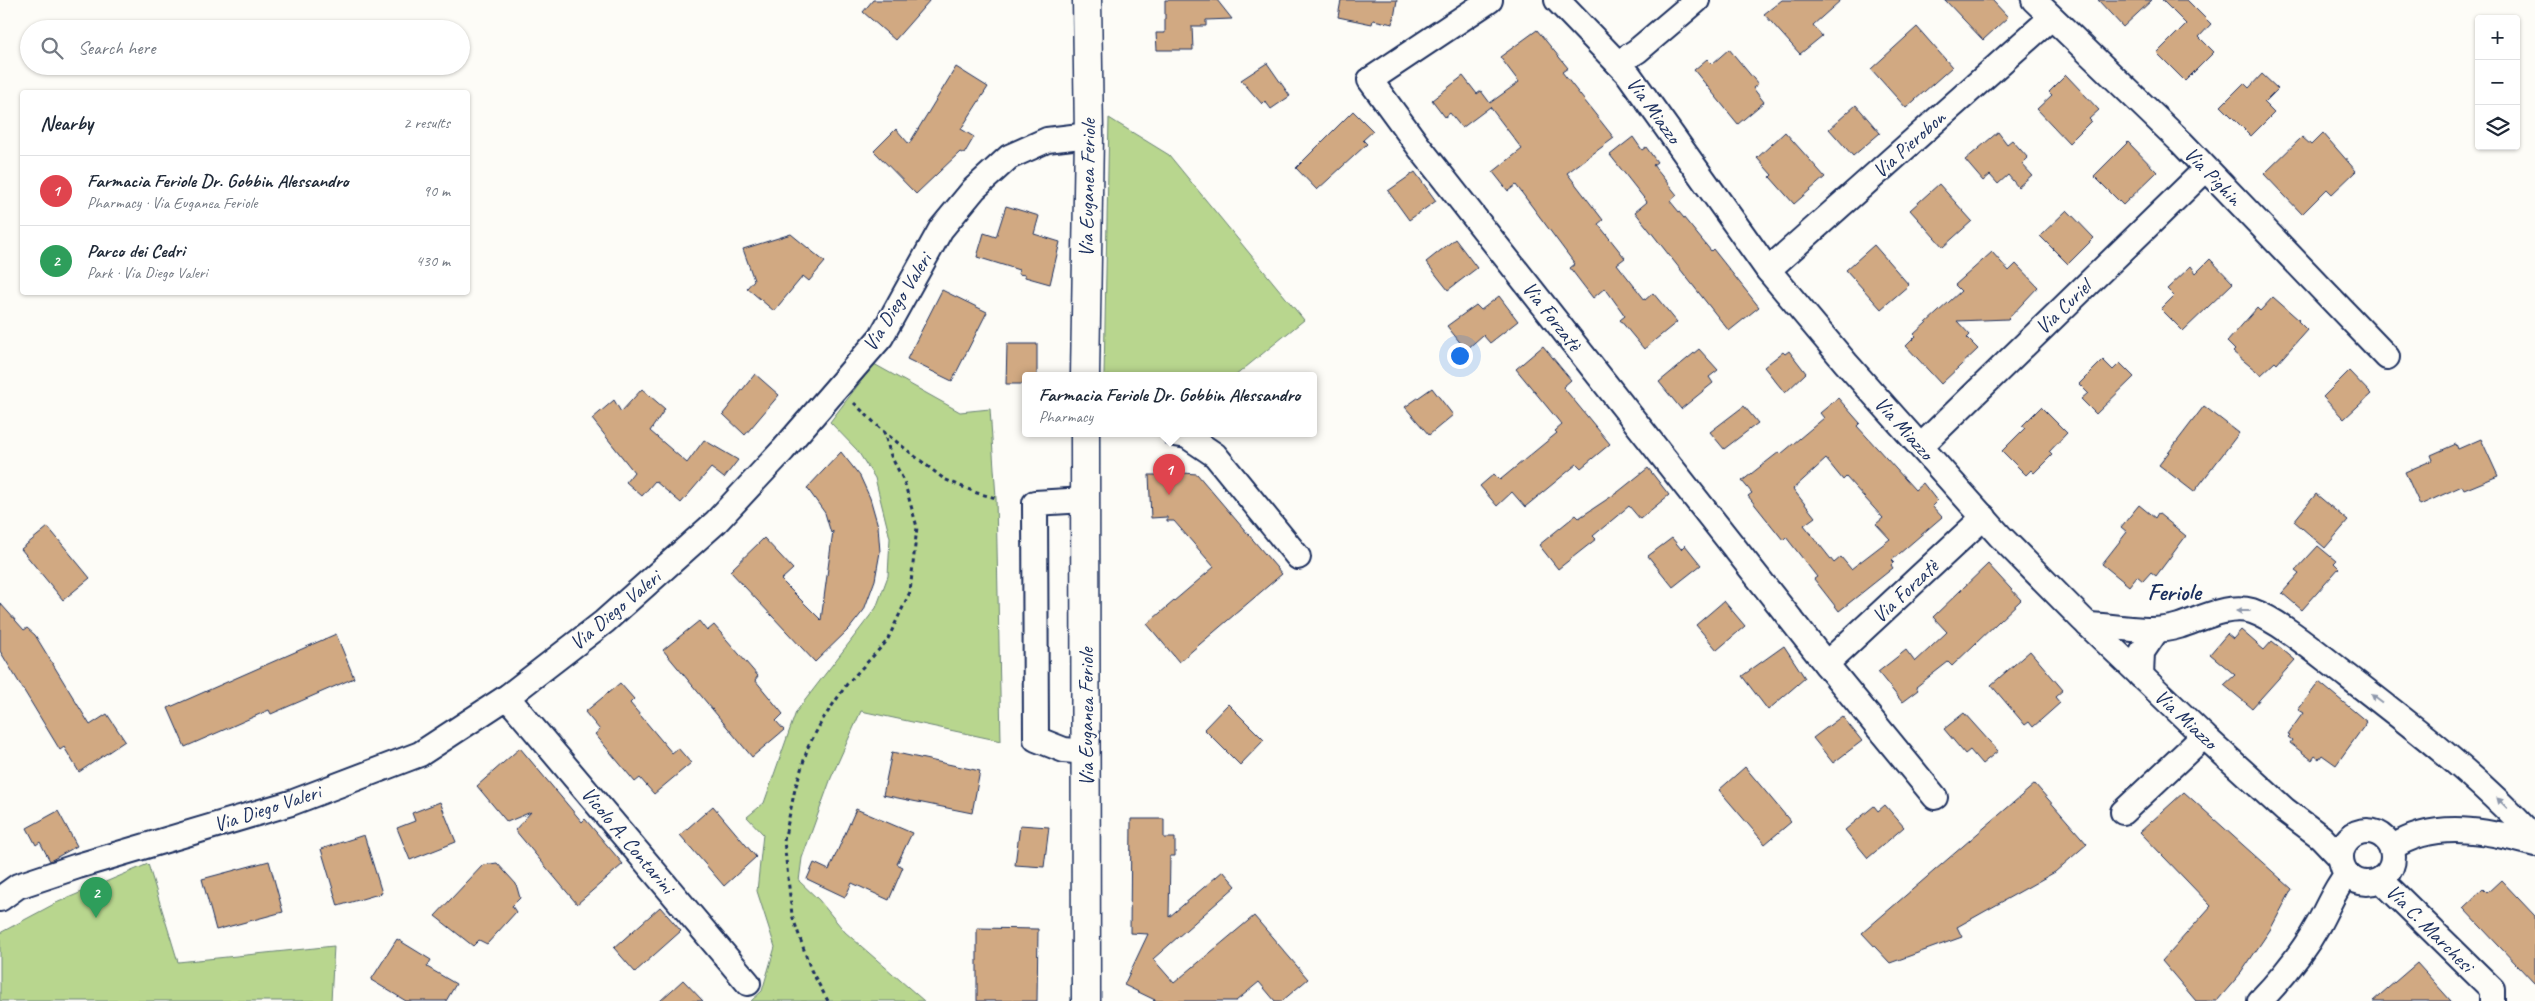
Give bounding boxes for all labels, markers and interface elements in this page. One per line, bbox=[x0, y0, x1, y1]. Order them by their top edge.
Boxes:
map controls bbox=[2475, 15, 2520, 150]
button: + bbox=[2475, 15, 2520, 60]
search box bbox=[20, 20, 470, 75]
icon: search bbox=[38, 34, 66, 62]
text: Search here bbox=[78, 36, 155, 60]
button: − bbox=[2475, 60, 2520, 105]
street label: Via Miazzo bbox=[1621, 71, 1689, 151]
street label: Via Pierobon bbox=[1867, 103, 1952, 184]
button: layers bbox=[2475, 105, 2520, 150]
text: Nearby bbox=[40, 110, 93, 136]
text: 2 results bbox=[403, 113, 450, 133]
street label: Via Euganea Feriole bbox=[1073, 116, 1101, 257]
street label: Via Pighin bbox=[2179, 141, 2248, 212]
text: Farmacia Feriole Dr. Gobbin Alessandro bbox=[87, 169, 348, 193]
text: 1 bbox=[52, 181, 60, 201]
text: 90 m bbox=[423, 181, 450, 201]
text: Pharmacy · Via Euganea Feriole bbox=[87, 193, 258, 213]
text: Parco dei Cedri bbox=[87, 239, 185, 263]
street label: Via Diego Valeri bbox=[857, 245, 939, 356]
text: 2 bbox=[52, 251, 60, 271]
text: 430 m bbox=[416, 251, 450, 271]
text: Park · Via Diego Valeri bbox=[87, 263, 208, 283]
street label: Via Curiel bbox=[2030, 272, 2099, 340]
street label: Via Forzatè bbox=[1517, 276, 1589, 358]
your location bbox=[1447, 343, 1473, 369]
popup bbox=[1022, 372, 1317, 437]
text: Farmacia Feriole Dr. Gobbin Alessandro bbox=[1039, 383, 1300, 407]
street label: Via Miazzo bbox=[1869, 391, 1941, 467]
text: Pharmacy bbox=[1039, 407, 1093, 427]
pin: 1 bbox=[1153, 454, 1185, 495]
street label: Via Forzatè bbox=[1866, 552, 1945, 628]
street label: Via Diego Valeri bbox=[564, 562, 668, 656]
district label: Feriole bbox=[2147, 577, 2203, 607]
one-way arrow bbox=[2235, 607, 2251, 615]
street label: Via Euganea Feriole bbox=[1073, 646, 1099, 786]
street label: Via Miazzo bbox=[2149, 683, 2225, 756]
one-way arrow bbox=[2371, 694, 2384, 705]
street label: Via Diego Valeri bbox=[210, 778, 327, 837]
street label: Vicolo A. Contarini bbox=[576, 781, 682, 901]
one-way arrow bbox=[2496, 798, 2508, 810]
pin: 2 bbox=[80, 877, 112, 918]
street label: Via C. Marchesi bbox=[2381, 879, 2482, 980]

